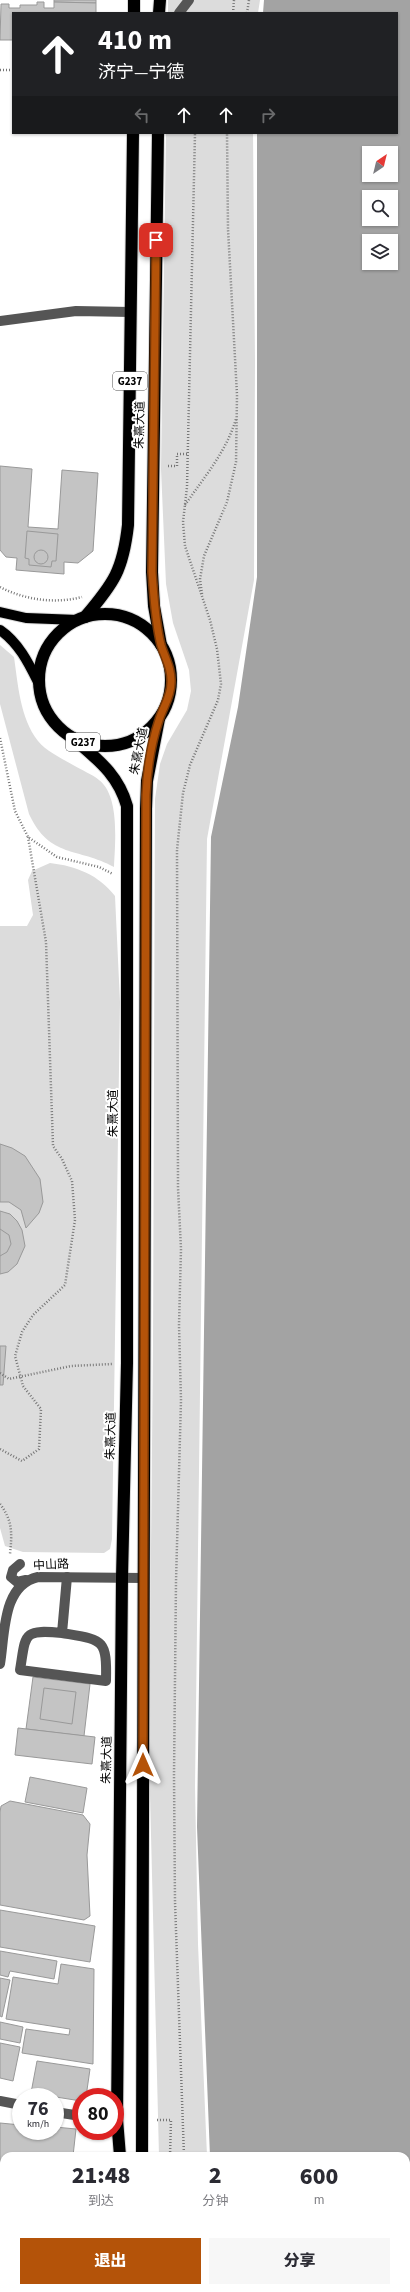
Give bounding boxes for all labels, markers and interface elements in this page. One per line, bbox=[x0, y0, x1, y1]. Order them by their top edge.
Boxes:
text: 410 m bbox=[98, 20, 172, 60]
icon: ahead bbox=[32, 28, 84, 80]
text: 济宁—宁德 bbox=[98, 60, 184, 85]
icon: left bbox=[131, 104, 153, 126]
icon: ahead bbox=[173, 104, 195, 126]
icon: ahead bbox=[215, 104, 237, 126]
icon: right bbox=[257, 104, 279, 126]
north arrow bbox=[362, 146, 398, 182]
map controls bbox=[362, 146, 398, 270]
button: search bbox=[362, 190, 398, 226]
pin bbox=[139, 223, 173, 257]
icon: arrive bbox=[145, 229, 167, 251]
button: layers bbox=[362, 234, 398, 270]
road number: G237 bbox=[113, 372, 147, 390]
street label: 朱熹大道 bbox=[131, 401, 149, 449]
street label: 朱熹大道 bbox=[126, 726, 152, 776]
road number: G237 bbox=[66, 733, 100, 751]
street label: 朱熹大道 bbox=[105, 1089, 122, 1137]
street label: 朱熹大道 bbox=[102, 1412, 120, 1460]
street label: 中山路 bbox=[33, 1556, 69, 1574]
street label: 朱熹大道 bbox=[98, 1736, 116, 1784]
position arrow bbox=[122, 1744, 164, 1786]
speed limit sign: 80 bbox=[72, 2088, 124, 2140]
text: 76 bbox=[27, 2095, 49, 2123]
text: km/h bbox=[27, 2117, 49, 2131]
text: 21:48 bbox=[72, 2158, 130, 2193]
text: 2 bbox=[209, 2158, 222, 2193]
text: 600 bbox=[300, 2159, 338, 2194]
text: m bbox=[314, 2191, 324, 2209]
text: 到达 bbox=[88, 2192, 114, 2210]
text: 分钟 bbox=[202, 2192, 228, 2210]
button: 退出 bbox=[20, 2238, 201, 2284]
button: 分享 bbox=[209, 2238, 390, 2284]

